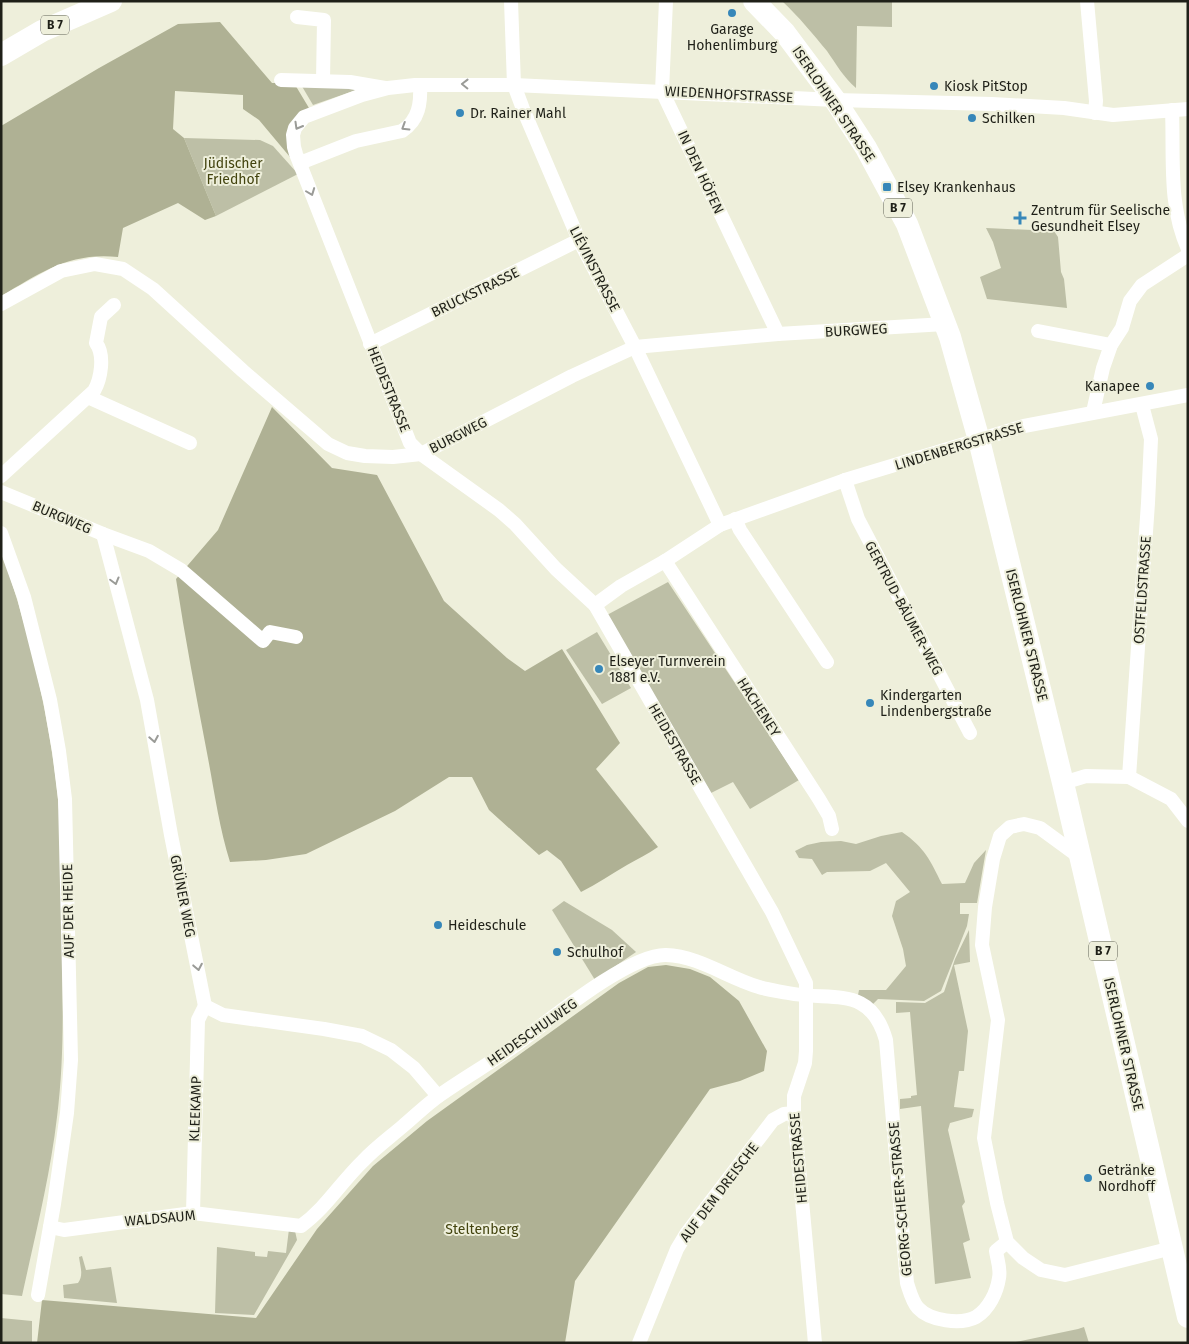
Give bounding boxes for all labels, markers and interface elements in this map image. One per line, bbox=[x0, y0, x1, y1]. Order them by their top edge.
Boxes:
marker: Garage Hohenlimburg bbox=[726, 7, 738, 19]
road number: B 7 bbox=[41, 16, 69, 34]
place label: Garage Hohenlimburg bbox=[687, 21, 778, 54]
street label: ISERLOHNER STRASSE bbox=[788, 43, 879, 165]
place label: Kiosk PitStop bbox=[944, 78, 1028, 95]
one-way arrow bbox=[461, 79, 468, 89]
marker: Kiosk PitStop bbox=[928, 80, 940, 92]
street label: WIEDENHOFSTRASSE bbox=[664, 83, 794, 106]
place label: Dr. Rainer Mahl bbox=[470, 105, 566, 122]
marker: Dr. Rainer Mahl bbox=[454, 107, 466, 119]
place label: Schilken bbox=[982, 110, 1035, 127]
marker: Schilken bbox=[966, 112, 978, 124]
one-way arrow bbox=[295, 121, 305, 130]
one-way arrow bbox=[401, 121, 410, 131]
street label: IN DEN HÖFEN bbox=[674, 127, 728, 217]
park label: Jüdischer Friedhof bbox=[203, 155, 263, 188]
place label: Elsey Krankenhaus bbox=[897, 179, 1016, 196]
marker: Elsey Krankenhaus bbox=[881, 181, 893, 193]
one-way arrow bbox=[305, 187, 315, 196]
road number: B 7 bbox=[884, 198, 912, 218]
place label: Zentrum für Seelische Gesundheit Elsey bbox=[1031, 202, 1170, 235]
marker: Zentrum für Seelische Gesundheit Elsey bbox=[1013, 211, 1027, 225]
street label: LIÉVINSTRASSE bbox=[566, 223, 624, 315]
street label: BRUCKSTRASSE bbox=[428, 264, 522, 321]
street label: BURGWEG bbox=[824, 320, 888, 341]
street label: HEIDESTRASSE bbox=[364, 344, 413, 435]
place label: Kanapee bbox=[1085, 378, 1140, 395]
marker: Kanapee bbox=[1144, 380, 1156, 392]
street label: BURGWEG bbox=[426, 414, 490, 457]
street label: LINDENBERGSTRASSE bbox=[893, 419, 1025, 474]
street label: BURGWEG bbox=[30, 497, 94, 538]
street label: OSTFELDSTRASSE bbox=[1130, 535, 1155, 645]
street label: GERTRUD-BÄUMER-WEG bbox=[861, 538, 946, 678]
street label: ISERLOHNER STRASSE bbox=[1002, 567, 1051, 703]
one-way arrow bbox=[110, 576, 120, 585]
place label: Elseyer Turnverein 1881 e.V. bbox=[609, 653, 726, 686]
marker: Elseyer Turnverein 1881 e.V. bbox=[593, 663, 605, 675]
street label: HACHENEY bbox=[733, 675, 784, 740]
place label: Kindergarten Lindenbergstraße bbox=[880, 687, 992, 720]
marker: Kindergarten Lindenbergstraße bbox=[864, 697, 876, 709]
street label: HEIDESTRASSE bbox=[644, 701, 705, 788]
one-way arrow bbox=[148, 734, 158, 743]
street label: GRÜNER WEG bbox=[166, 853, 200, 939]
street label: AUF DER HEIDE bbox=[59, 864, 78, 958]
place label: Heideschule bbox=[448, 917, 526, 934]
marker: Heideschule bbox=[432, 919, 444, 931]
road number: B 7 bbox=[1089, 941, 1117, 960]
place label: Schulhof bbox=[567, 944, 624, 961]
marker: Schulhof bbox=[551, 946, 563, 958]
one-way arrow bbox=[192, 963, 202, 971]
street label: ISERLOHNER STRASSE bbox=[1100, 976, 1147, 1112]
street label: HEIDESCHULWEG bbox=[484, 995, 581, 1070]
street label: KLEEKAMP bbox=[186, 1076, 205, 1142]
street label: HEIDESTRASSE bbox=[786, 1112, 811, 1204]
street label: GEORG-SCHEER-STRASSE bbox=[885, 1121, 916, 1277]
street label: AUF DEM DREISCHE bbox=[676, 1139, 762, 1246]
place label: Getränke Nordhoff bbox=[1098, 1162, 1156, 1195]
marker: Getränke Nordhoff bbox=[1082, 1172, 1094, 1184]
street label: WALDSAUM bbox=[124, 1207, 196, 1230]
park label: Steltenberg bbox=[445, 1221, 519, 1238]

